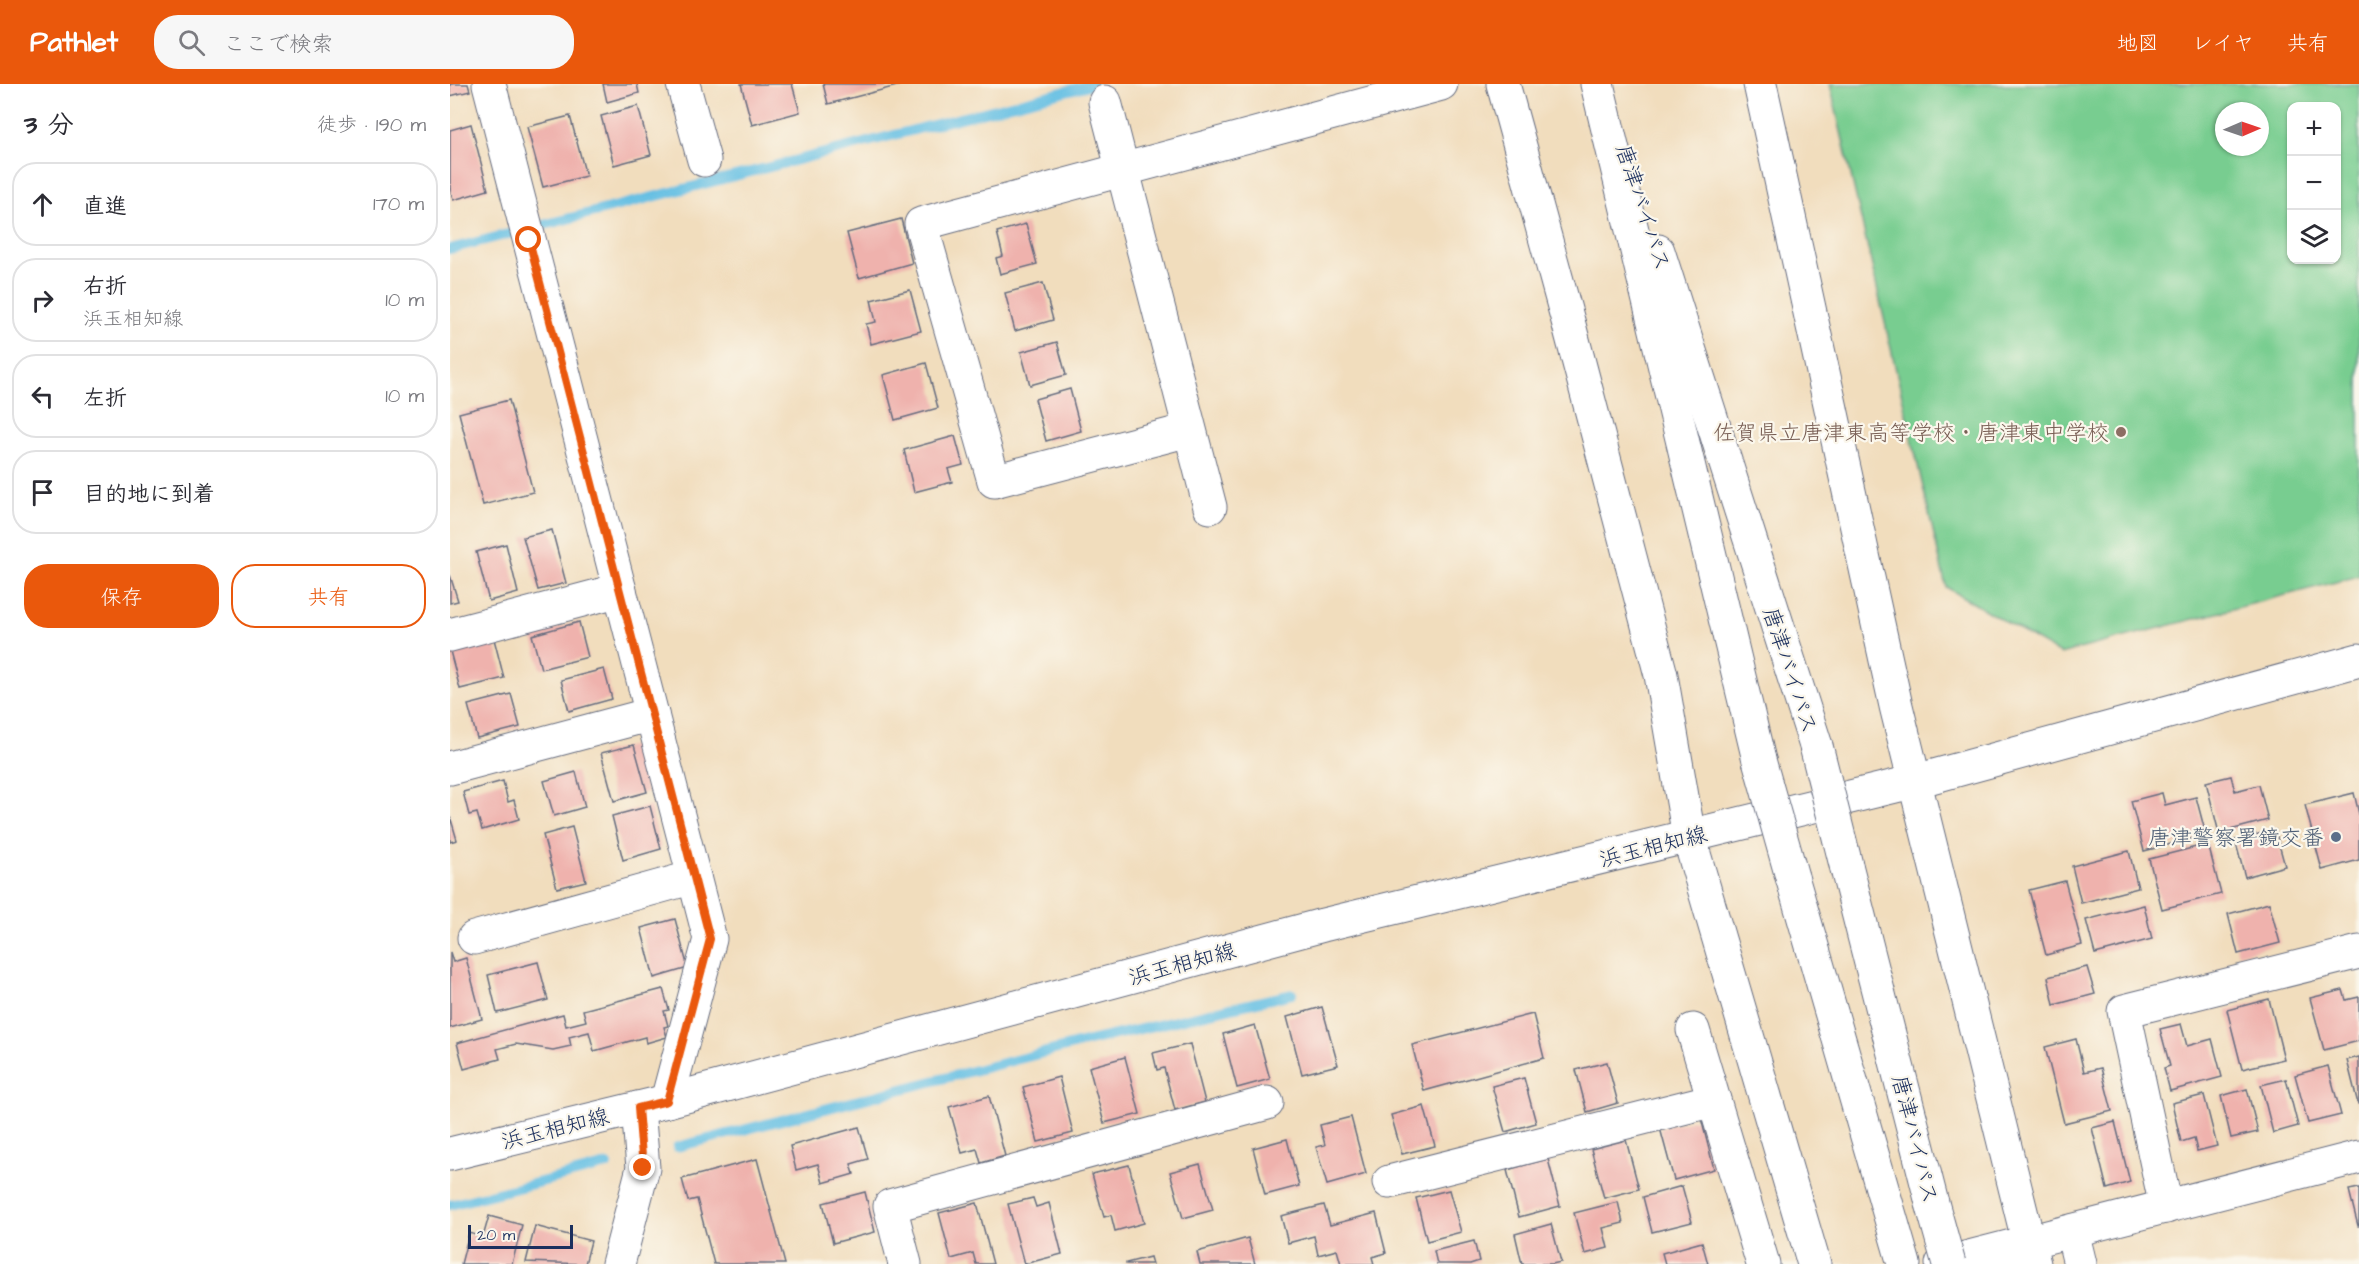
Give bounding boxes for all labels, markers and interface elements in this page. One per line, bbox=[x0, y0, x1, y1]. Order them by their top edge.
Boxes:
search box bbox=[154, 15, 574, 69]
text: Pathlet bbox=[30, 23, 118, 62]
icon: search bbox=[175, 26, 208, 59]
text: ここで検索 bbox=[223, 29, 333, 60]
text: 地図 bbox=[2117, 29, 2159, 58]
text: レイヤ bbox=[2192, 29, 2254, 58]
text: 共有 bbox=[2287, 29, 2329, 58]
north arrow bbox=[2215, 102, 2269, 156]
map controls bbox=[2287, 102, 2341, 264]
button: + bbox=[2287, 102, 2341, 156]
text: 3 分 bbox=[24, 107, 74, 143]
text: 徒歩 · 190 m bbox=[317, 111, 426, 139]
street label: 唐津バイパス bbox=[1608, 140, 1678, 275]
button: − bbox=[2287, 156, 2341, 210]
icon: ahead bbox=[26, 188, 59, 221]
text: 170 m bbox=[373, 190, 424, 218]
text: 直進 bbox=[83, 191, 127, 222]
button: layers bbox=[2287, 210, 2341, 264]
route start bbox=[515, 226, 541, 252]
text: 右折 bbox=[83, 271, 127, 302]
icon: right bbox=[26, 284, 59, 317]
text: 10 m bbox=[385, 286, 424, 314]
text: 浜玉相知線 bbox=[83, 305, 183, 333]
icon: left bbox=[26, 380, 59, 413]
text: 10 m bbox=[385, 382, 424, 410]
text: 左折 bbox=[83, 383, 127, 414]
place label: 佐賀県立唐津東高等学校・唐津東中学校 bbox=[1713, 418, 2109, 449]
marker: 佐賀県立唐津東高等学校・唐津東中学校 bbox=[2114, 425, 2128, 439]
icon: arrive bbox=[26, 476, 59, 509]
text: 目的地に到着 bbox=[83, 479, 215, 510]
button: 保存 bbox=[24, 564, 219, 628]
button: 共有 bbox=[231, 564, 426, 628]
street label: 唐津バイパス bbox=[1755, 603, 1825, 738]
street label: 浜玉相知線 bbox=[1596, 819, 1710, 876]
place label: 唐津警察署鏡交番 bbox=[2148, 823, 2324, 854]
marker: 唐津警察署鏡交番 bbox=[2329, 830, 2343, 844]
street label: 浜玉相知線 bbox=[1125, 935, 1240, 994]
street label: 唐津バイパス bbox=[1884, 1072, 1945, 1207]
street label: 浜玉相知線 bbox=[498, 1101, 612, 1158]
route end bbox=[629, 1154, 655, 1180]
scale bar bbox=[468, 1222, 573, 1250]
text: 20 m bbox=[477, 1224, 515, 1246]

